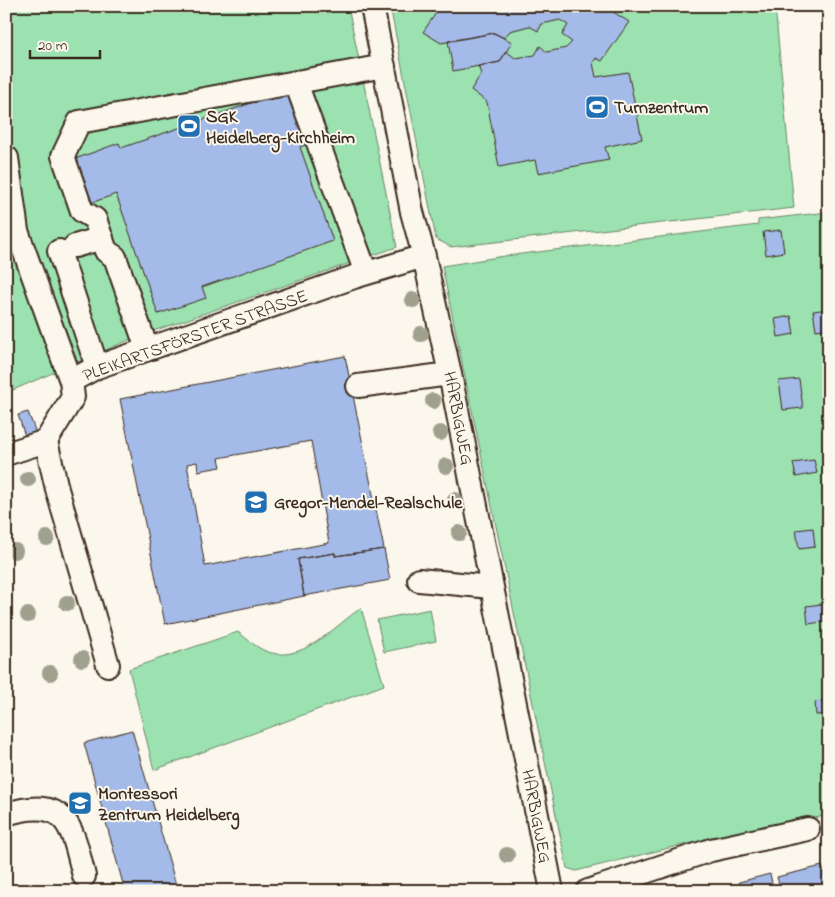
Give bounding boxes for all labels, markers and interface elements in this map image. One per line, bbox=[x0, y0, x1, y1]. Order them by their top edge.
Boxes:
scale bar bbox=[30, 28, 100, 60]
text: 20 m bbox=[38, 35, 68, 57]
sports icon: Turnzentrum bbox=[584, 94, 610, 120]
place label: Turnzentrum bbox=[614, 96, 708, 122]
place label: SGK Heidelberg-Kirchheim bbox=[206, 105, 355, 153]
sports icon: SGK Heidelberg-Kirchheim bbox=[176, 113, 202, 139]
street label: PLEIKARTSFÖRSTER STRASSE bbox=[79, 284, 312, 390]
street label: HARBIGWEG bbox=[435, 369, 479, 468]
school or university icon: Gregor-Mendel-Realschule bbox=[243, 489, 269, 515]
place label: Gregor-Mendel-Realschule bbox=[274, 491, 463, 518]
street label: HARBIGWEG bbox=[513, 767, 557, 866]
place label: Montessori Zentrum Heidelberg bbox=[98, 782, 240, 830]
school or university icon: Montessori Zentrum Heidelberg bbox=[67, 790, 93, 816]

